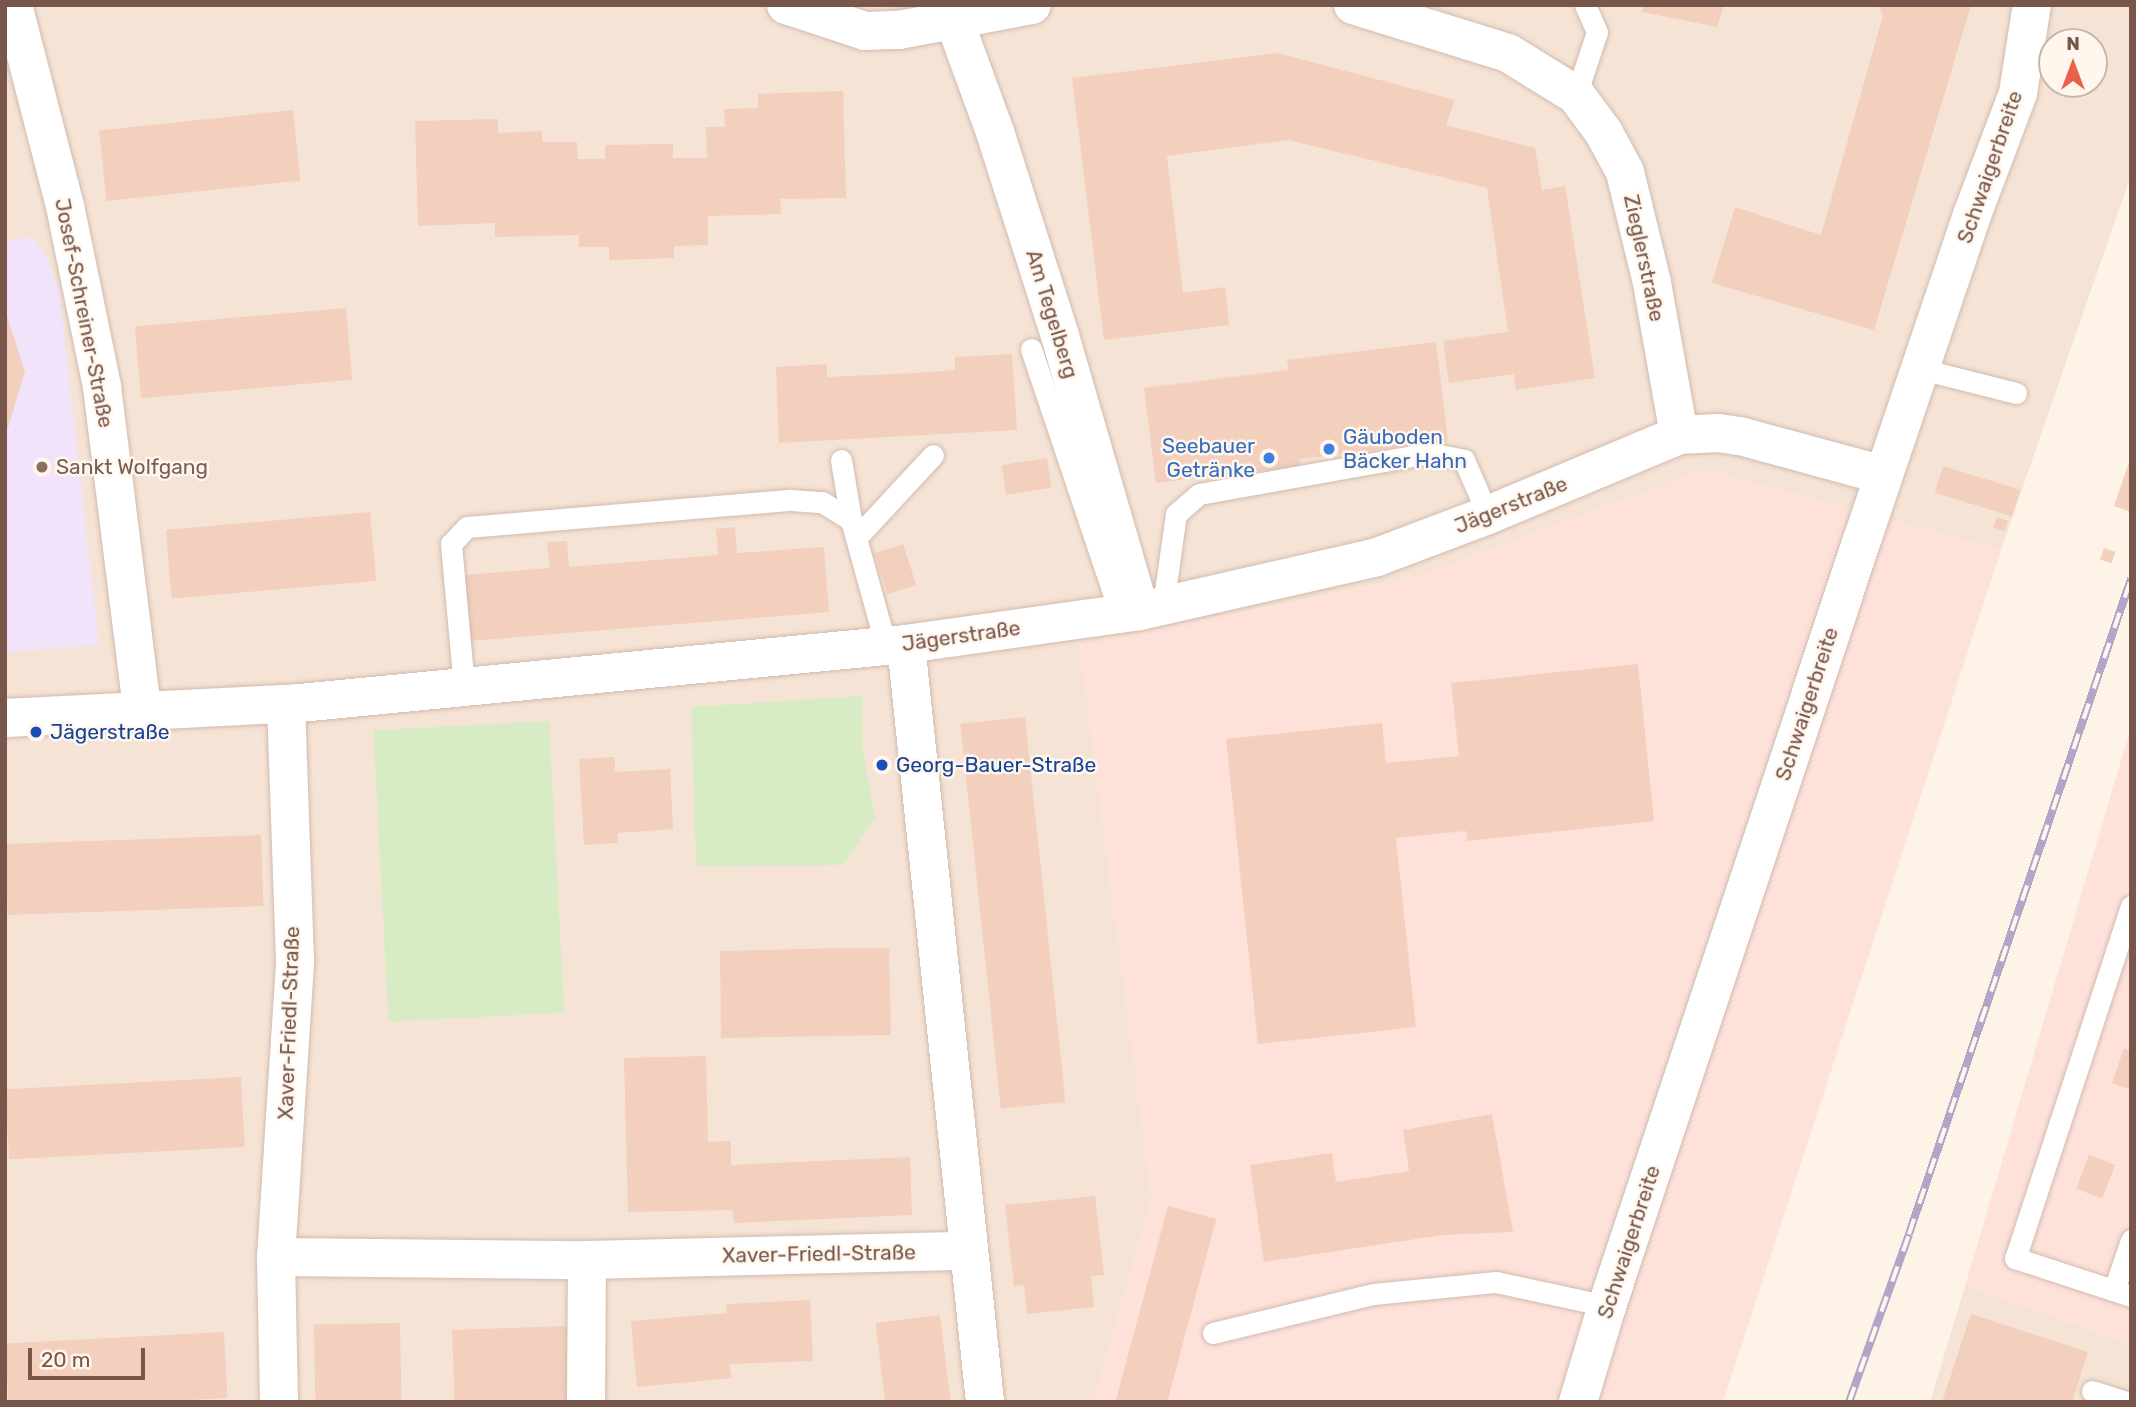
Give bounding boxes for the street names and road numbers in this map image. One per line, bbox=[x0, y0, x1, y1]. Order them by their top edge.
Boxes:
street label: Schwaigerbreite bbox=[1952, 87, 2028, 247]
street label: Zieglerstraße bbox=[1618, 192, 1670, 324]
street label: Josef-Schreiner-Straße bbox=[49, 196, 119, 430]
street label: Am Tegelberg bbox=[1020, 246, 1084, 382]
street label: Jägerstraße bbox=[1451, 471, 1571, 539]
street label: Jägerstraße bbox=[900, 615, 1022, 657]
street label: Schwaigerbreite bbox=[1770, 624, 1844, 784]
street label: Xaver-Friedl-Straße bbox=[273, 926, 305, 1120]
street label: Schwaigerbreite bbox=[1592, 1162, 1666, 1322]
street label: Xaver-Friedl-Straße bbox=[722, 1240, 916, 1268]

